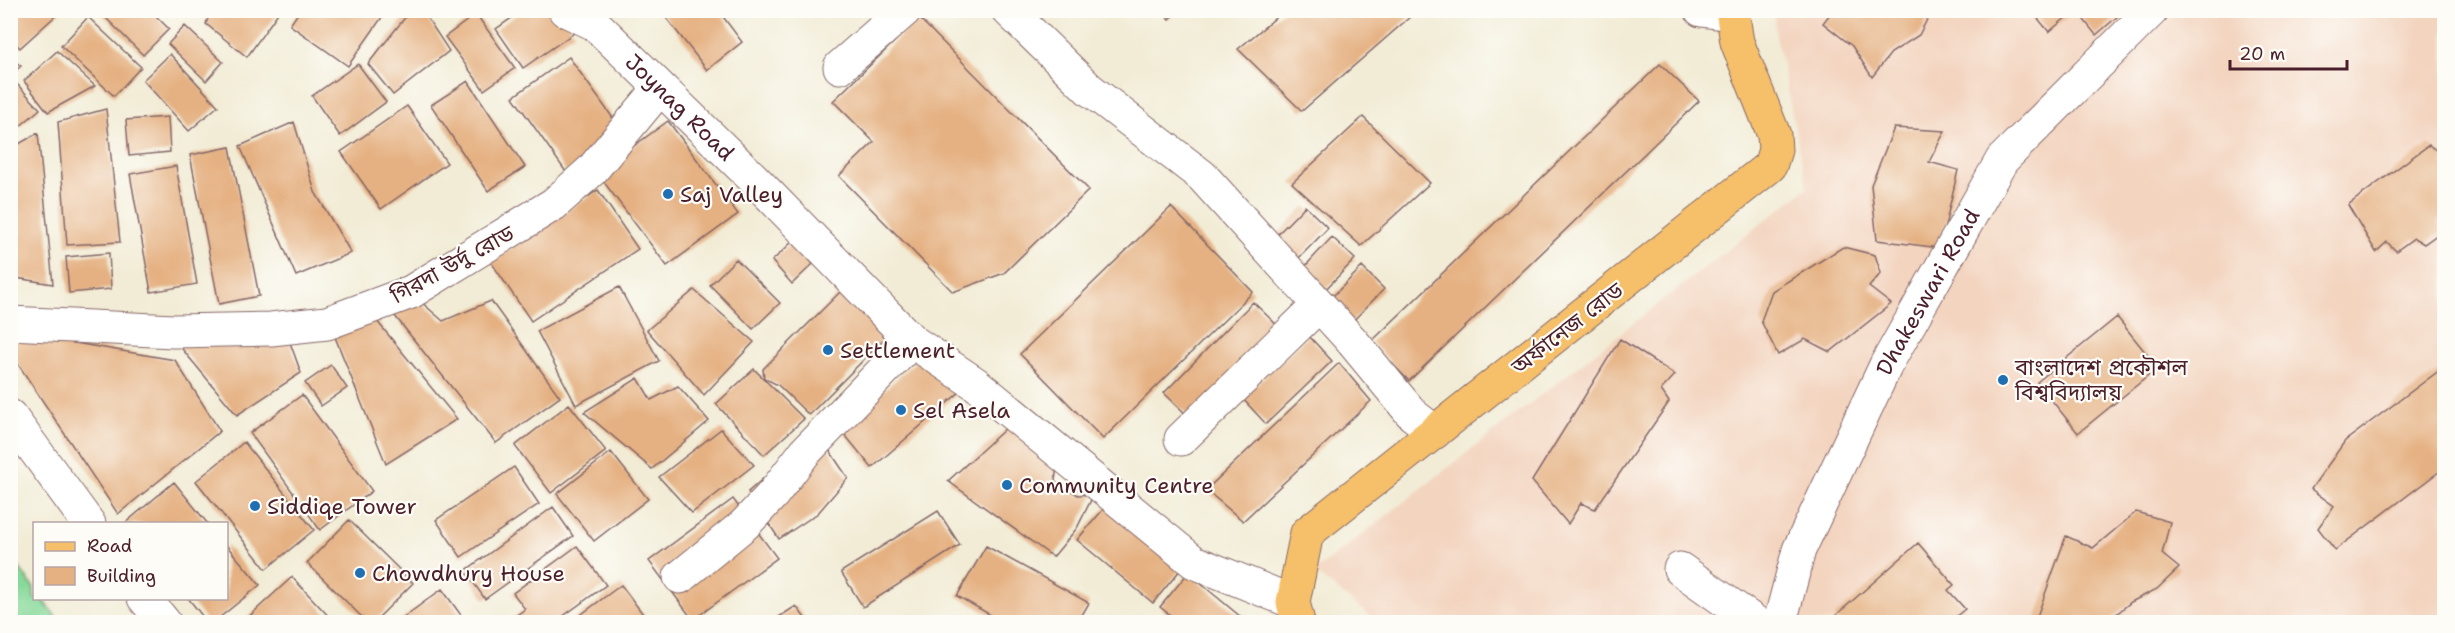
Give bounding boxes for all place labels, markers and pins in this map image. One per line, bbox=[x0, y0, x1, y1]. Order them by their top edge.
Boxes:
place label: Saj Valley bbox=[680, 180, 783, 209]
marker: Saj Valley bbox=[661, 187, 675, 201]
place label: Settlement bbox=[840, 336, 955, 365]
marker: Settlement bbox=[821, 343, 835, 357]
place label: বাংলাদেশ প্রকৌশল বিশ্ববিদ্যালয় bbox=[2014, 353, 2188, 407]
marker: বাংলাদেশ প্রকৌশল বিশ্ববিদ্যালয় bbox=[1996, 373, 2010, 387]
place label: Sel Asela bbox=[913, 396, 1011, 425]
marker: Sel Asela bbox=[894, 403, 908, 417]
place label: Community Centre bbox=[1019, 471, 1214, 500]
marker: Community Centre bbox=[1000, 478, 1014, 492]
place label: Siddiqe Tower bbox=[267, 492, 417, 521]
marker: Siddiqe Tower bbox=[248, 499, 262, 513]
place label: Chowdhury House bbox=[372, 559, 565, 588]
marker: Chowdhury House bbox=[353, 566, 367, 580]

